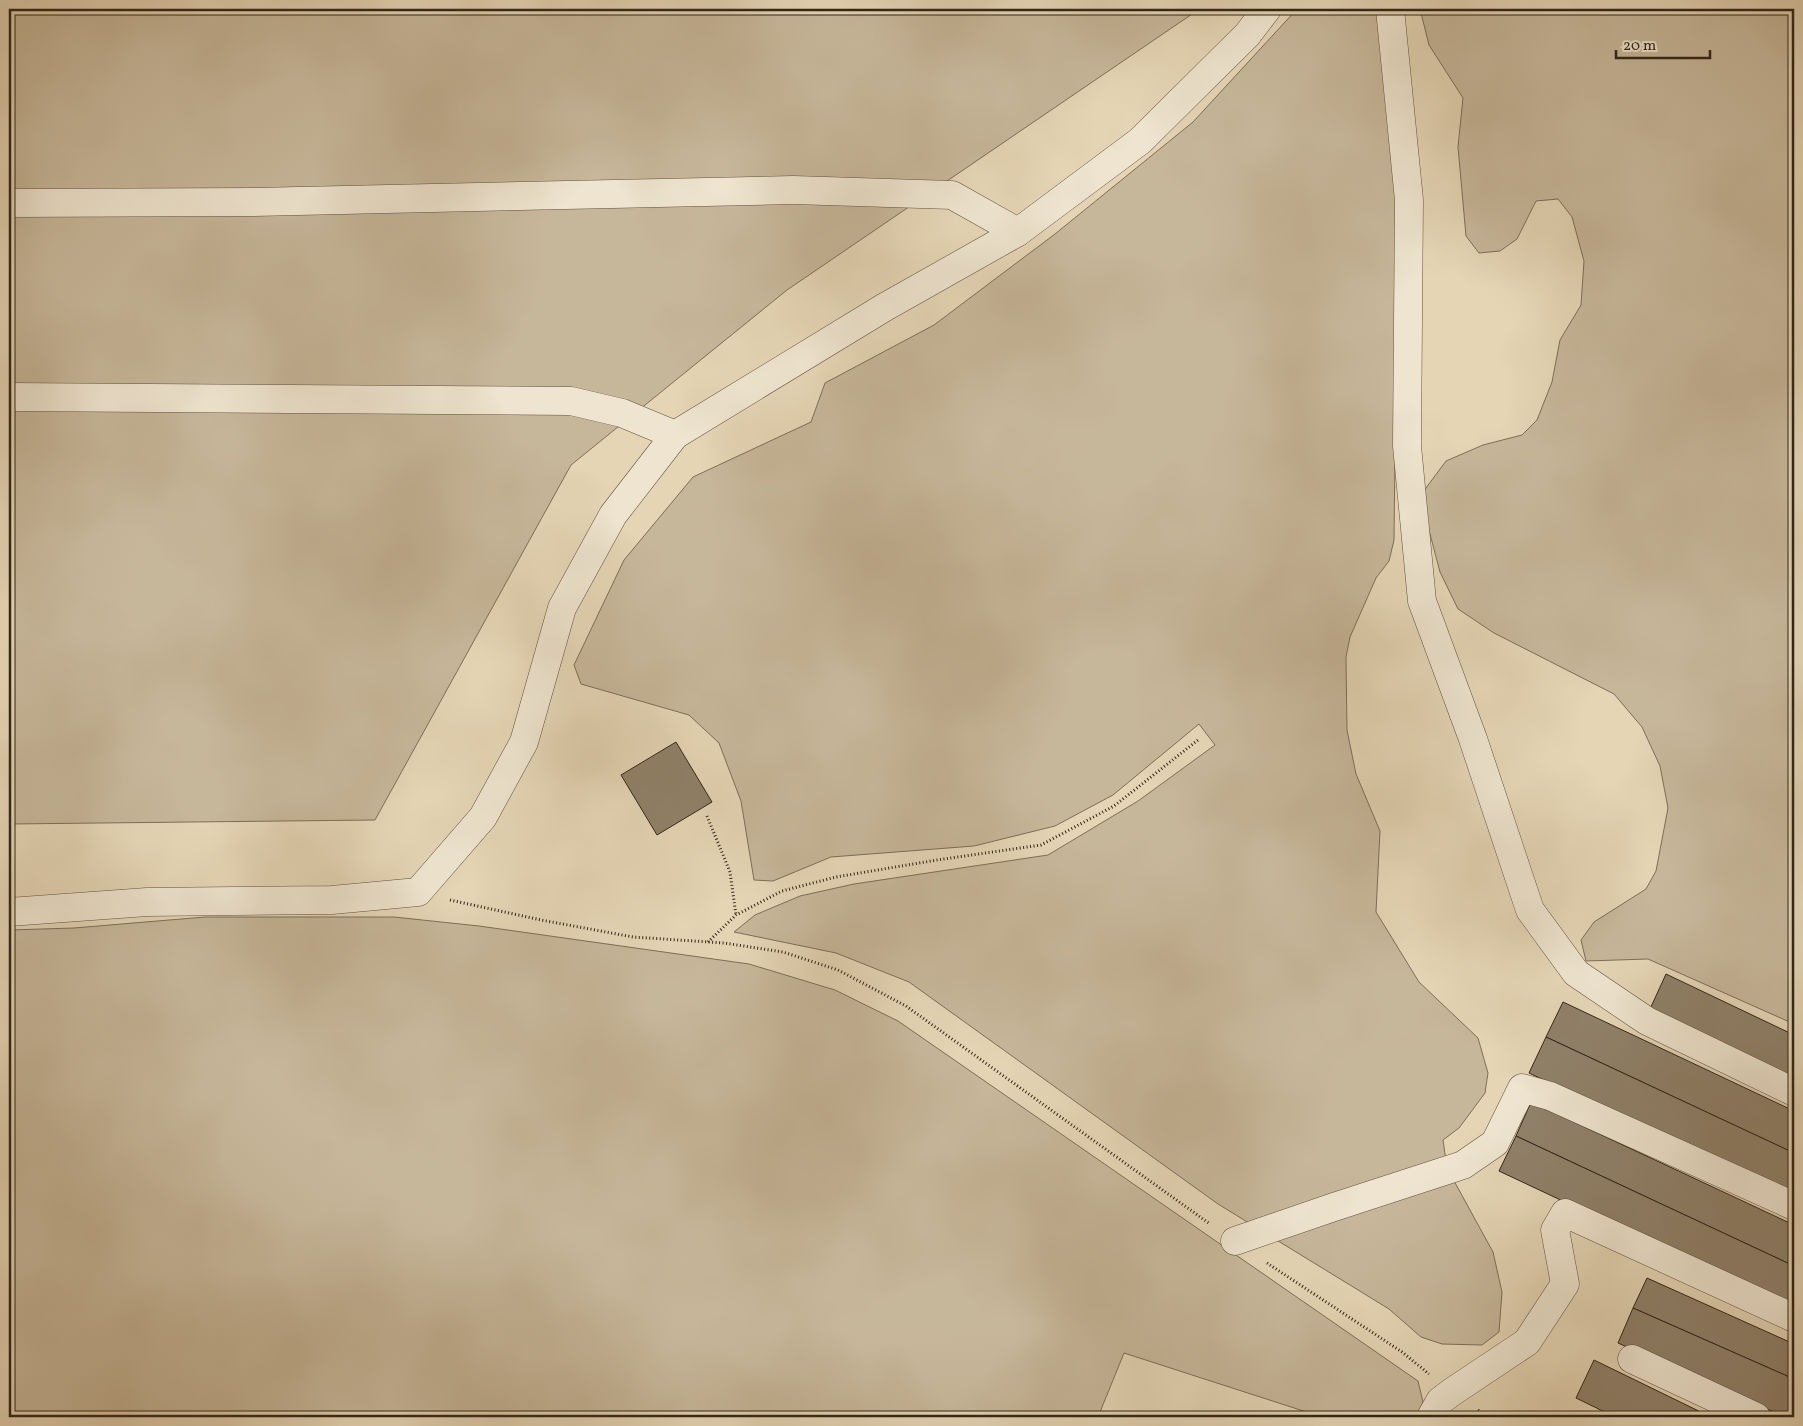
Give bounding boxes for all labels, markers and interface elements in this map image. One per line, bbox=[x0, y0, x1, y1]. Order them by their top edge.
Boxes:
scale bar bbox=[1616, 28, 1709, 60]
text: 20 m bbox=[1623, 36, 1656, 57]

